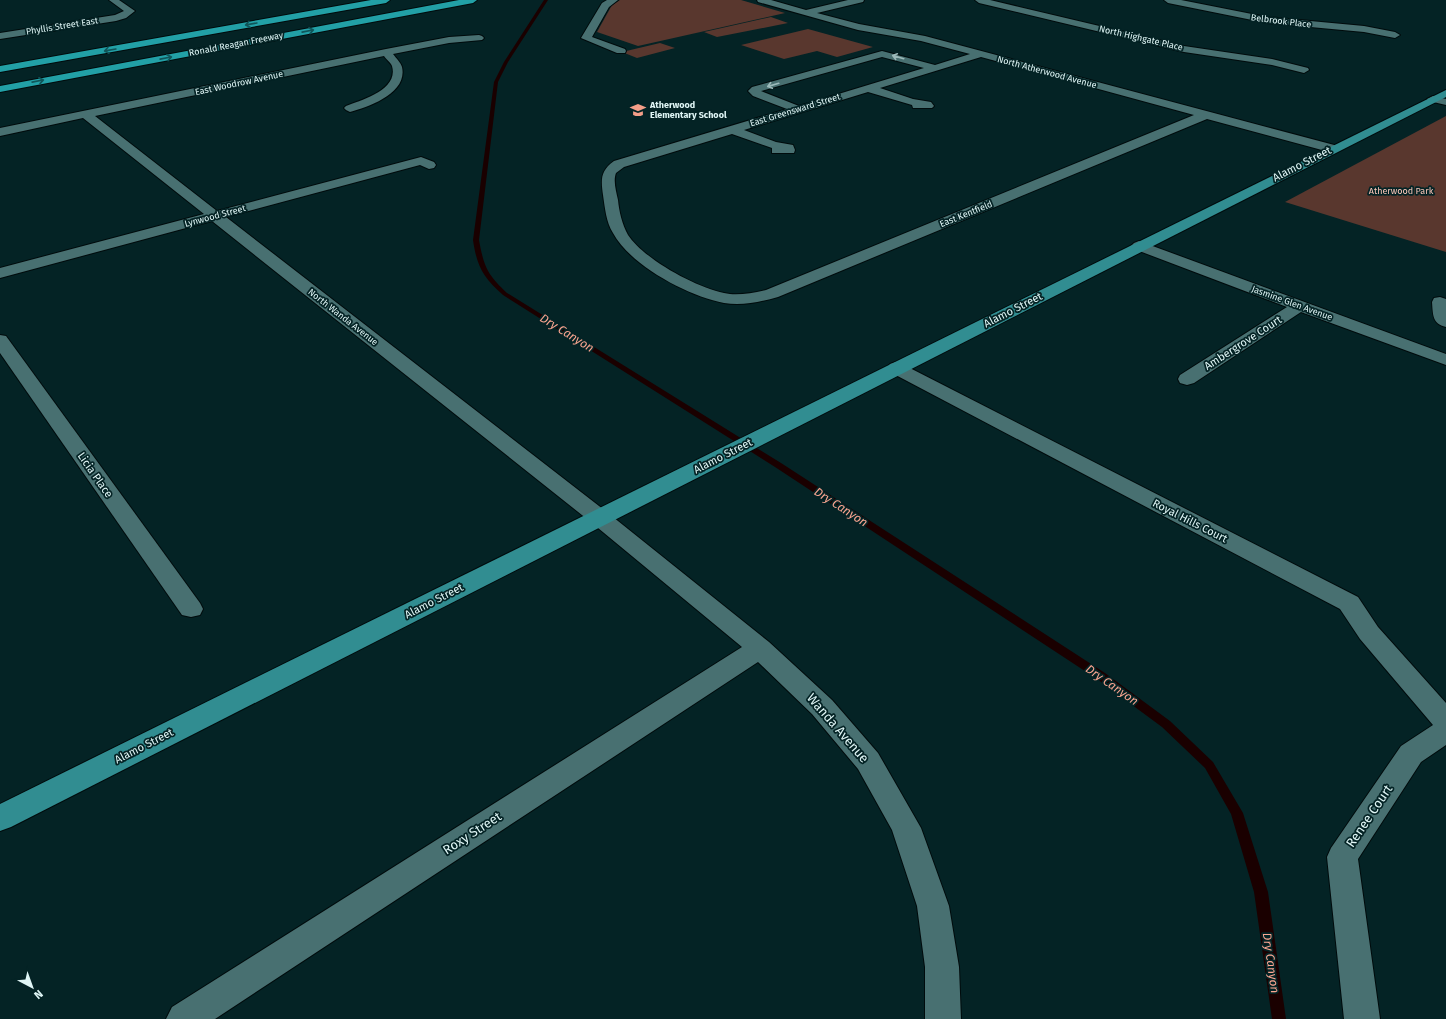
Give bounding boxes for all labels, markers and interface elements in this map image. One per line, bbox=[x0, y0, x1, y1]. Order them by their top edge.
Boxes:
street label: Belbrook Place bbox=[1250, 12, 1312, 30]
street label: Phyllis Street East bbox=[25, 15, 100, 37]
one-way arrow bbox=[245, 20, 258, 28]
street label: North Highgate Place bbox=[1098, 23, 1184, 53]
one-way arrow bbox=[301, 27, 314, 35]
street label: Ronald Reagan Freeway bbox=[188, 30, 284, 58]
one-way arrow bbox=[103, 46, 116, 54]
one-way arrow bbox=[159, 53, 172, 61]
one-way arrow bbox=[892, 53, 905, 61]
street label: North Atherwood Avenue bbox=[996, 54, 1098, 90]
street label: East Woodrow Avenue bbox=[194, 69, 284, 97]
one-way arrow bbox=[31, 77, 44, 85]
one-way arrow bbox=[766, 82, 779, 89]
street label: East Greensward Street bbox=[749, 91, 842, 129]
place label: Atherwood Elementary School bbox=[649, 100, 727, 120]
school or university icon: Atherwood Elementary School bbox=[629, 101, 647, 119]
street label: Alamo Street bbox=[1271, 144, 1334, 184]
park label: Atherwood Park bbox=[1369, 186, 1434, 196]
street label: East Kentfield bbox=[938, 199, 994, 229]
street label: Lynwood Street bbox=[183, 203, 247, 229]
street label: Jasmine Glen Avenue bbox=[1250, 284, 1334, 322]
street label: North Wanda Avenue bbox=[306, 287, 380, 347]
street label: Alamo Street bbox=[982, 290, 1045, 330]
water label: Dry Canyon bbox=[537, 311, 597, 355]
street label: Ambergrove Court bbox=[1202, 313, 1284, 373]
street label: Alamo Street bbox=[692, 436, 755, 476]
street label: Licia Place bbox=[75, 450, 115, 500]
water label: Dry Canyon bbox=[812, 485, 870, 529]
street label: Royal Hills Court bbox=[1150, 497, 1230, 545]
street label: Alamo Street bbox=[403, 581, 466, 621]
water label: Dry Canyon bbox=[1083, 662, 1141, 708]
street label: Wanda Avenue bbox=[804, 690, 872, 766]
street label: Alamo Street bbox=[113, 726, 176, 766]
street label: Renee Court bbox=[1343, 782, 1395, 850]
street label: Roxy Street bbox=[440, 808, 504, 857]
water label: Dry Canyon bbox=[1260, 932, 1282, 994]
north arrow bbox=[12, 967, 52, 1007]
text: N bbox=[31, 987, 45, 1001]

